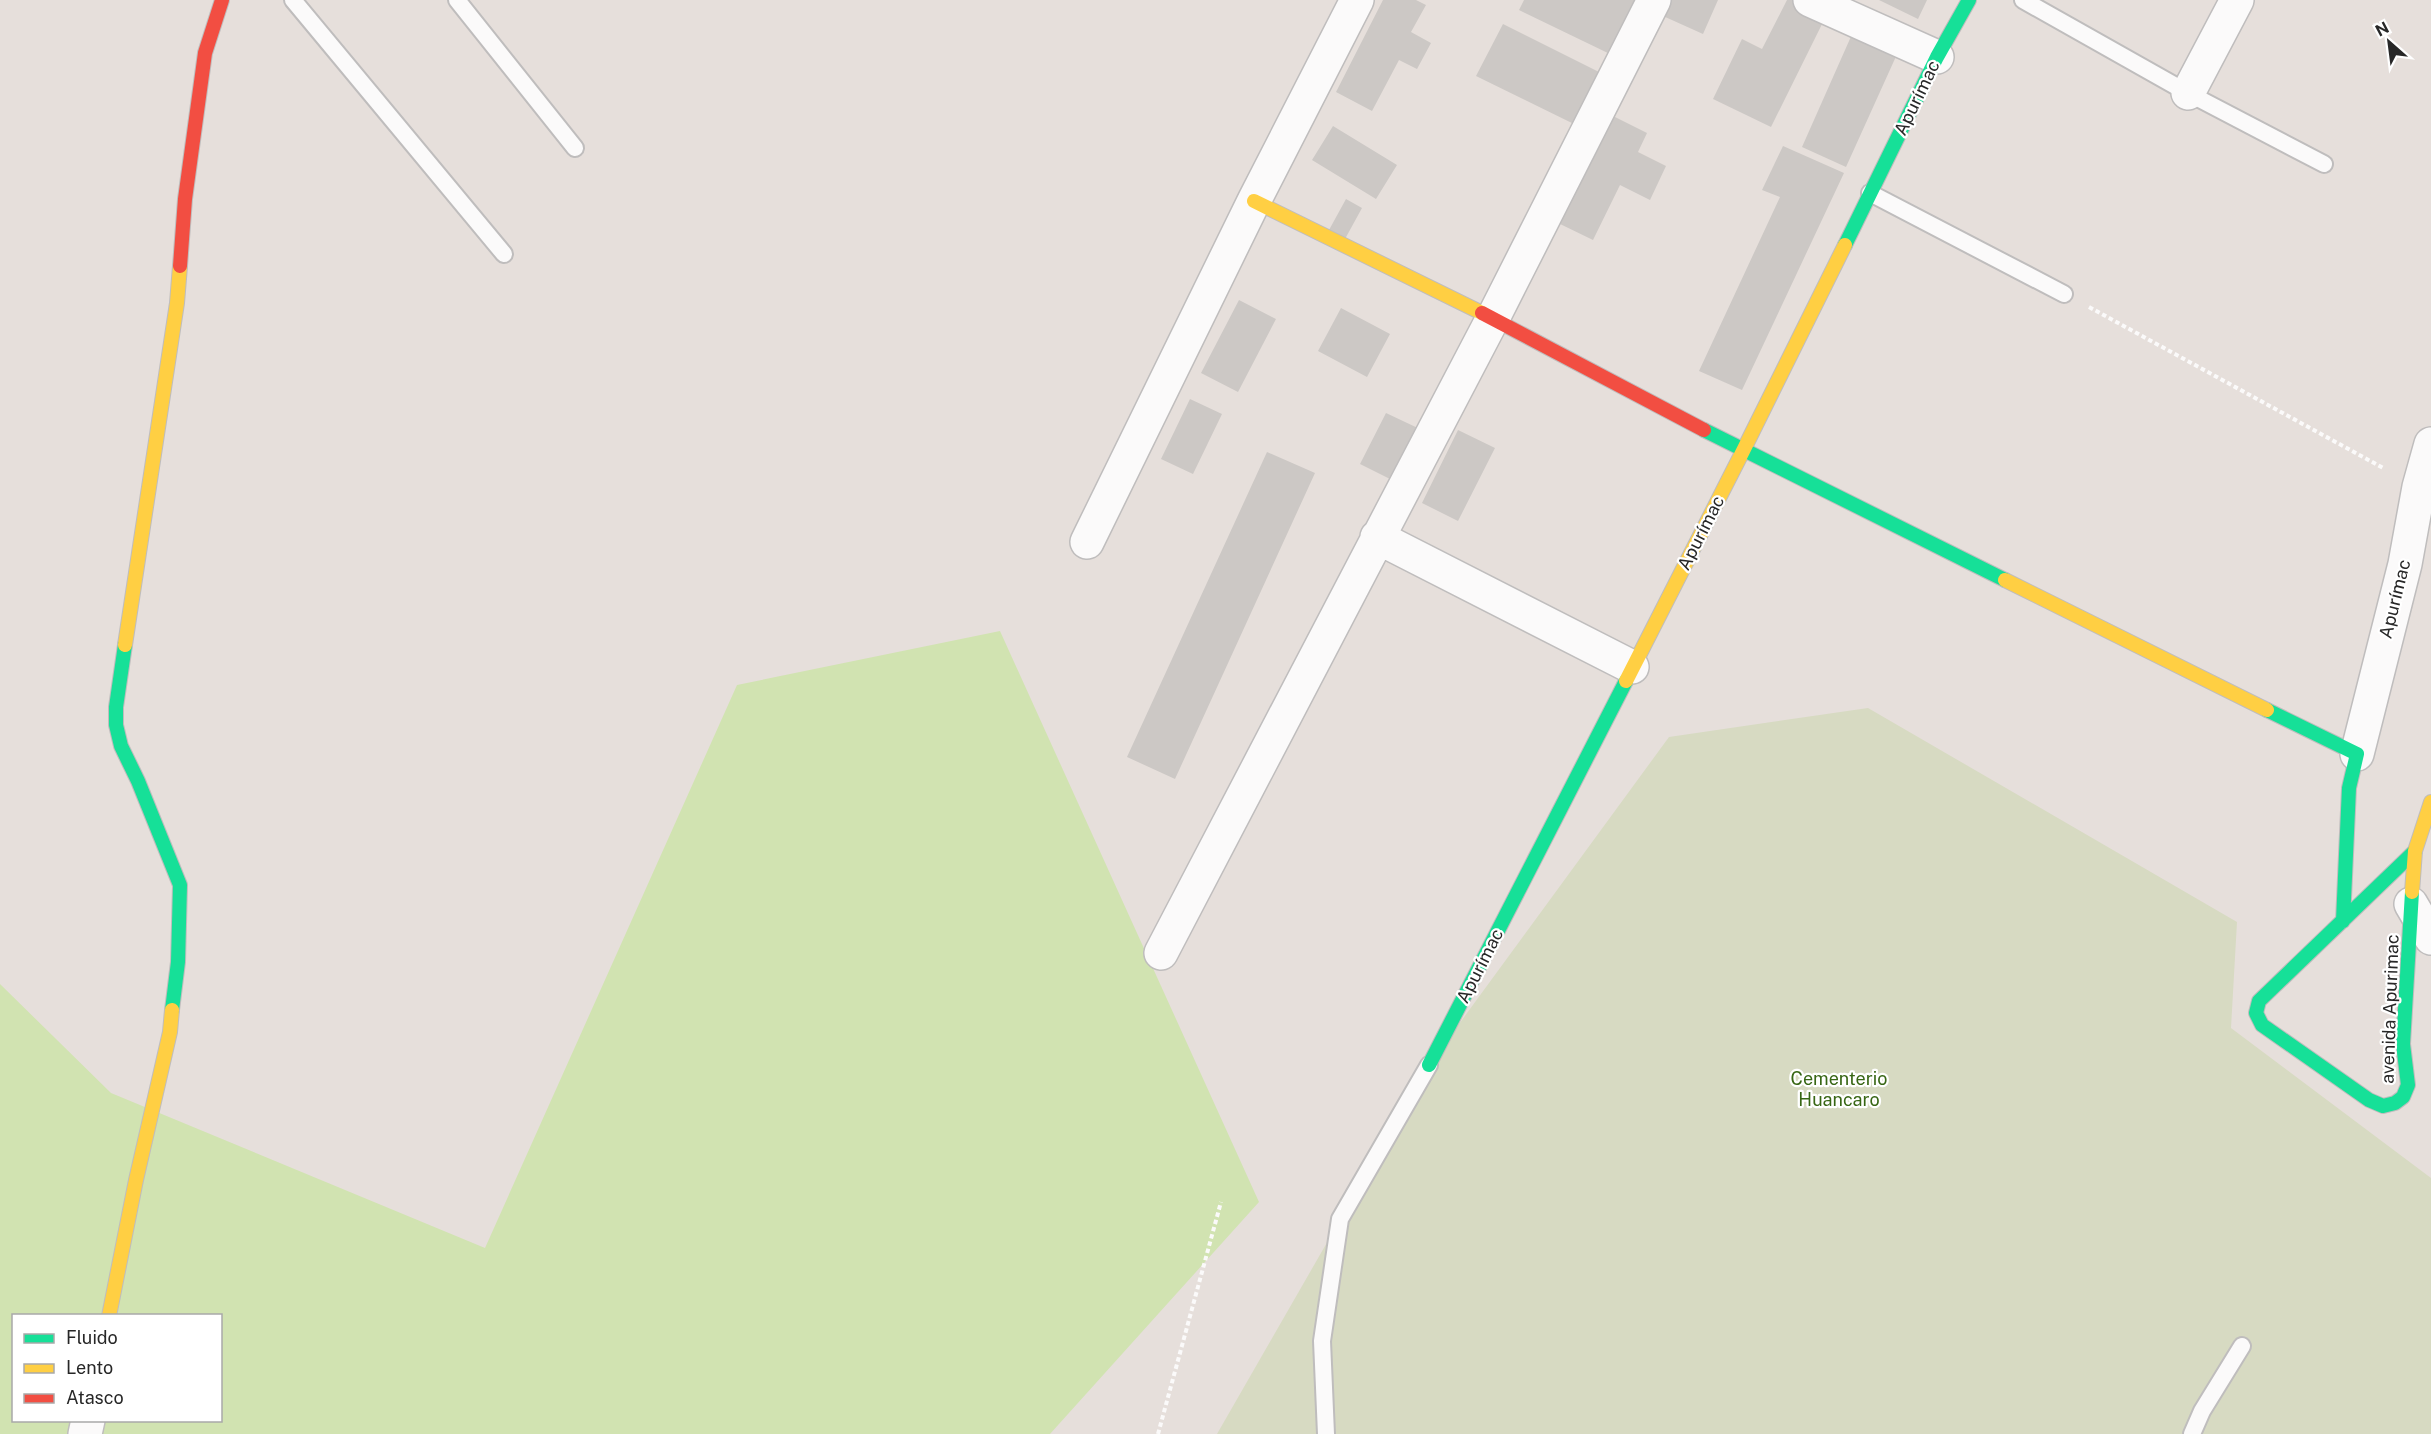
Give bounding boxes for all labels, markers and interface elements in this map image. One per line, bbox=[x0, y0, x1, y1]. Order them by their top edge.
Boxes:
north arrow bbox=[2359, 12, 2419, 72]
text: N bbox=[2372, 18, 2392, 41]
street label: Apurímac bbox=[1889, 57, 1944, 139]
street label: Apurímac bbox=[1673, 492, 1728, 574]
street label: Apurímac bbox=[2375, 557, 2414, 641]
street label: Apurímac bbox=[1452, 925, 1507, 1007]
street label: avenida Apurimac bbox=[2376, 934, 2403, 1084]
park label: Cementerio Huancaro bbox=[1791, 1068, 1887, 1110]
legend bbox=[12, 1314, 222, 1422]
text: Fluido bbox=[66, 1327, 118, 1348]
text: Lento bbox=[66, 1357, 113, 1378]
text: Atasco bbox=[66, 1387, 124, 1408]

